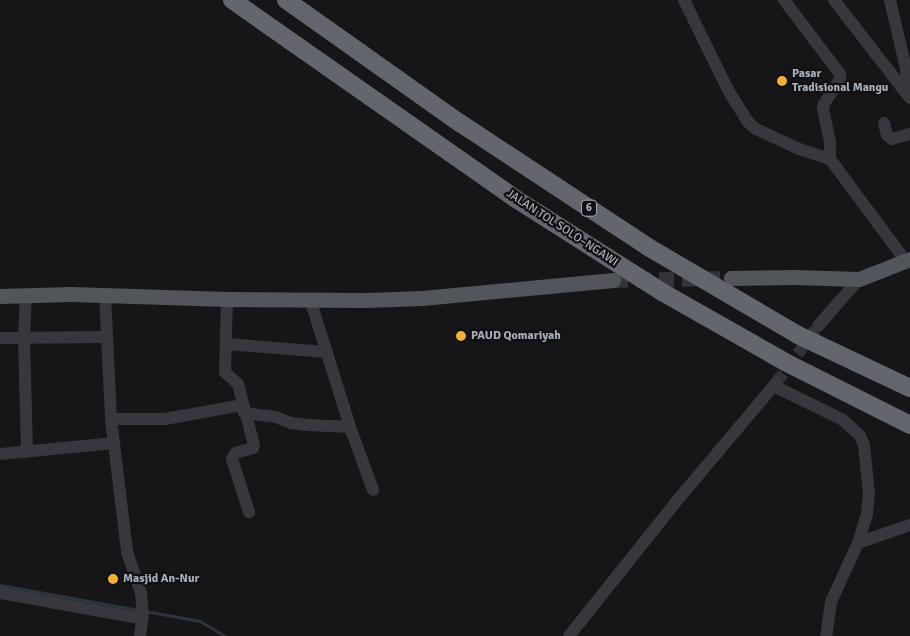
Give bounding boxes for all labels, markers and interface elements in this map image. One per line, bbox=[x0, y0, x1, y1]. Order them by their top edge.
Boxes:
place label: Pasar Tradisional Mangu bbox=[792, 67, 888, 95]
marker: Pasar Tradisional Mangu bbox=[776, 75, 788, 87]
street label: JALAN TOL SOLO–NGAWI bbox=[503, 186, 621, 270]
road number: 6 bbox=[580, 200, 598, 217]
place label: PAUD Qomariyah bbox=[471, 329, 561, 343]
marker: PAUD Qomariyah bbox=[455, 330, 467, 342]
place label: Masjid An-Nur bbox=[123, 572, 199, 586]
marker: Masjid An-Nur bbox=[107, 573, 119, 585]

